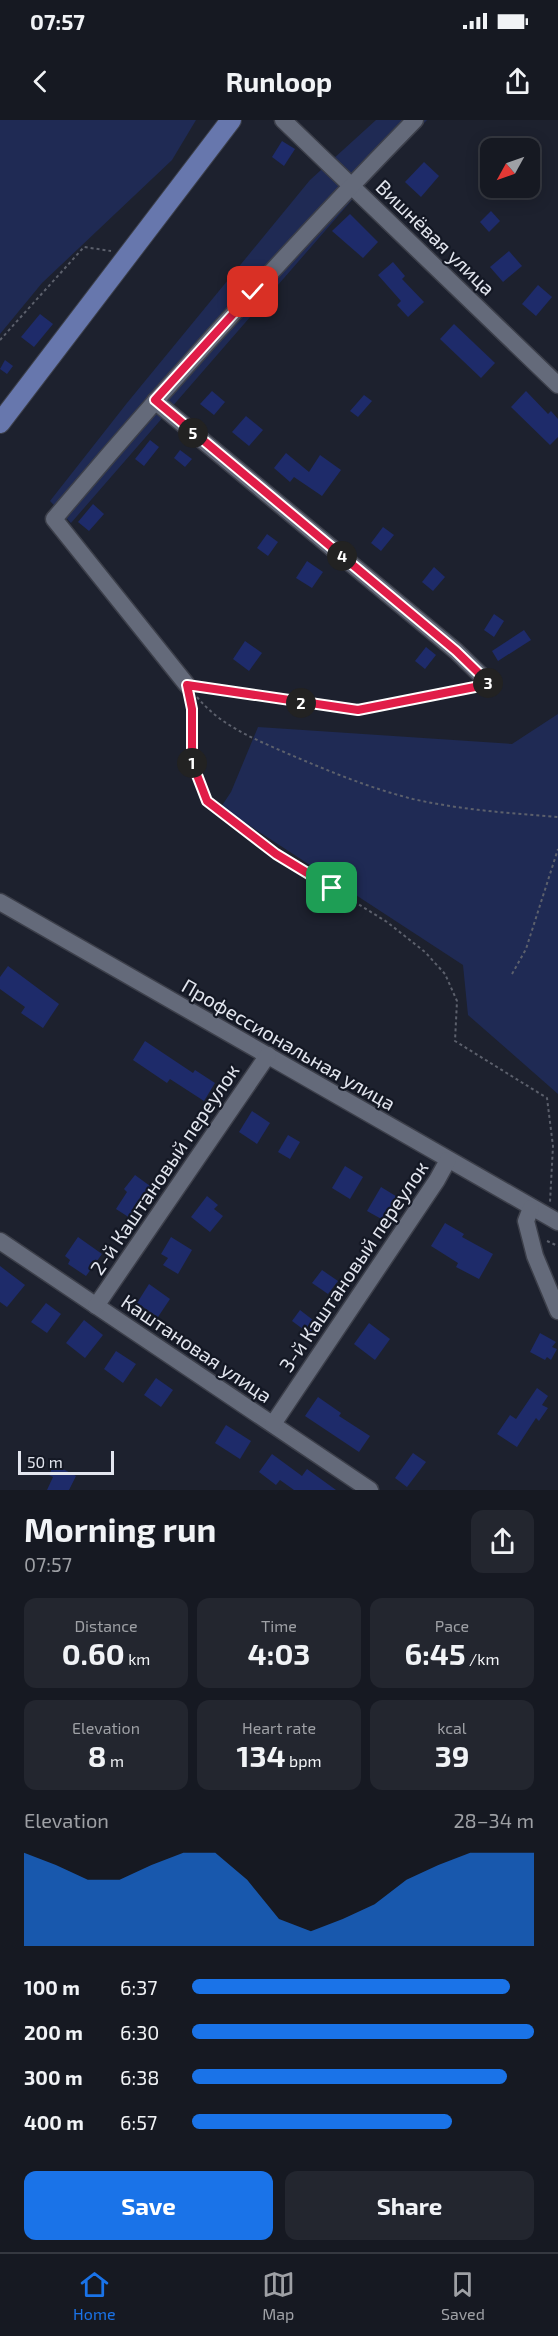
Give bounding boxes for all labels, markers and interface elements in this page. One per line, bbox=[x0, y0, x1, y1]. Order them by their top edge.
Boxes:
text: 07:57 bbox=[30, 8, 85, 34]
icon: back bbox=[24, 65, 57, 98]
text: Runloop bbox=[226, 65, 332, 97]
icon: share bbox=[501, 65, 534, 98]
north arrow bbox=[480, 138, 540, 198]
map controls bbox=[480, 138, 540, 198]
street label: Вишнёвая улица bbox=[371, 174, 500, 301]
pin bbox=[227, 266, 278, 317]
icon: check bbox=[236, 275, 269, 308]
pin: 5 bbox=[178, 418, 208, 448]
text: 5 bbox=[189, 423, 197, 442]
pin: 4 bbox=[327, 541, 357, 571]
text: 4 bbox=[337, 546, 347, 565]
pin: 3 bbox=[473, 668, 503, 698]
text: 3 bbox=[483, 673, 493, 692]
pin: 2 bbox=[286, 688, 316, 718]
text: 2 bbox=[296, 693, 306, 712]
pin: 1 bbox=[177, 748, 207, 778]
text: 1 bbox=[189, 753, 195, 772]
pin bbox=[306, 862, 357, 913]
icon: arrive bbox=[315, 871, 348, 904]
street label: Профессиональная улица bbox=[178, 973, 400, 1116]
street label: 2-й Каштановый переулок bbox=[84, 1059, 245, 1280]
street label: 3-й Каштановый переулок bbox=[273, 1156, 434, 1377]
street label: Каштановая улица bbox=[117, 1289, 277, 1408]
scale bar bbox=[18, 1448, 114, 1476]
text: 50 m bbox=[27, 1452, 63, 1471]
text: Morning run bbox=[24, 1509, 216, 1549]
button: share bbox=[471, 1510, 534, 1573]
text: 07:57 bbox=[24, 1552, 72, 1576]
text: Distance bbox=[74, 1616, 138, 1635]
text: Time bbox=[261, 1616, 297, 1635]
text: Pace bbox=[435, 1616, 469, 1635]
text: 0.60 bbox=[62, 1635, 125, 1671]
text: 4:03 bbox=[248, 1635, 310, 1671]
text: 6:45 bbox=[404, 1635, 466, 1671]
text: km bbox=[125, 1649, 150, 1668]
text: /km bbox=[466, 1649, 500, 1668]
text: Elevation bbox=[72, 1718, 140, 1737]
text: Heart rate bbox=[242, 1718, 316, 1737]
text: kcal bbox=[437, 1718, 467, 1737]
text: 8 bbox=[88, 1737, 107, 1773]
text: 134 bbox=[236, 1737, 286, 1773]
text: 39 bbox=[435, 1737, 469, 1773]
text: m bbox=[107, 1751, 124, 1770]
text: bpm bbox=[286, 1751, 322, 1770]
text: Elevation bbox=[24, 1808, 109, 1832]
text: 28–34 m bbox=[453, 1808, 534, 1832]
text: 100 m bbox=[24, 1975, 80, 1999]
text: 6:37 bbox=[120, 1975, 158, 1999]
text: 200 m bbox=[24, 2020, 83, 2044]
text: 6:30 bbox=[120, 2020, 159, 2044]
text: 300 m bbox=[24, 2065, 83, 2089]
text: 6:38 bbox=[120, 2065, 159, 2089]
text: 400 m bbox=[24, 2110, 84, 2134]
text: 6:57 bbox=[120, 2110, 157, 2134]
button: Save bbox=[24, 2171, 273, 2240]
button: Share bbox=[285, 2171, 534, 2240]
tab: Home bbox=[73, 2268, 116, 2323]
tab: Map bbox=[262, 2268, 295, 2323]
tab: Saved bbox=[441, 2268, 485, 2323]

